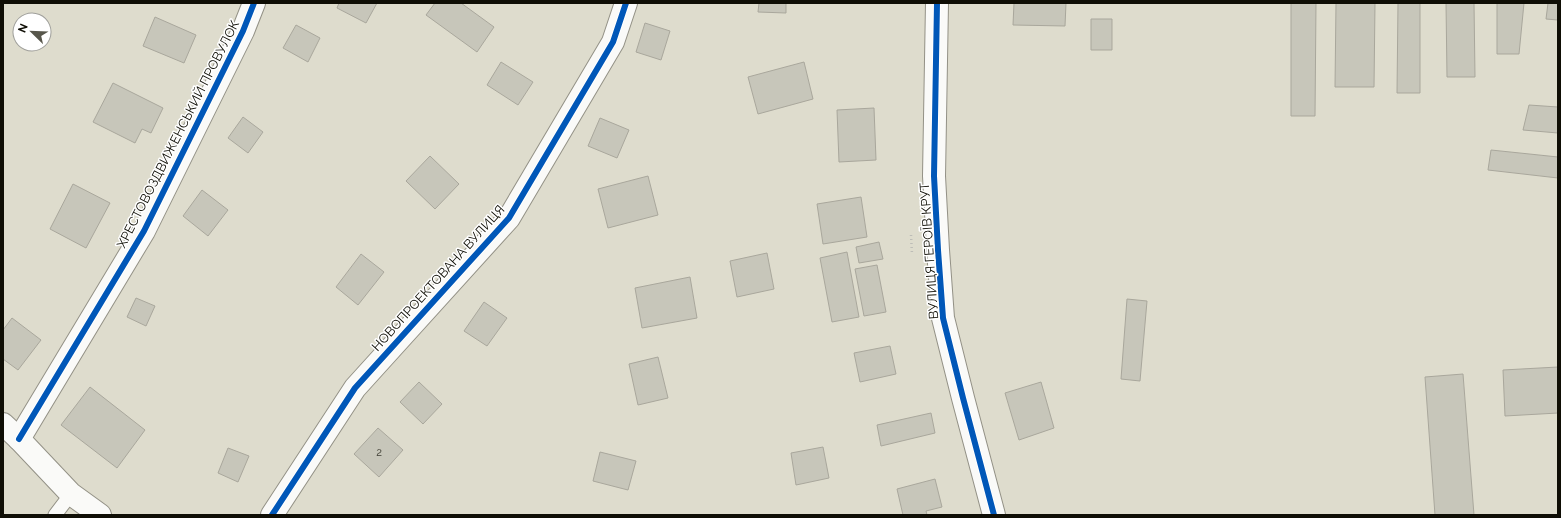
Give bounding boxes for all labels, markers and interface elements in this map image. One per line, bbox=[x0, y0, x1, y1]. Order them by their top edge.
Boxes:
north arrow bbox=[12, 12, 52, 52]
street label: ХРЕСТОВОЗДВИЖЕНСЬКИЙ ПРОВУЛОК bbox=[114, 18, 242, 250]
text: N bbox=[16, 22, 31, 35]
street label: ВУЛИЦЯ ГЕРОЇВ КРУТ bbox=[916, 182, 941, 320]
street label: НОВОПРОЕКТОВАНА ВУЛИЦЯ bbox=[369, 202, 507, 354]
house number: 2 bbox=[376, 446, 382, 459]

